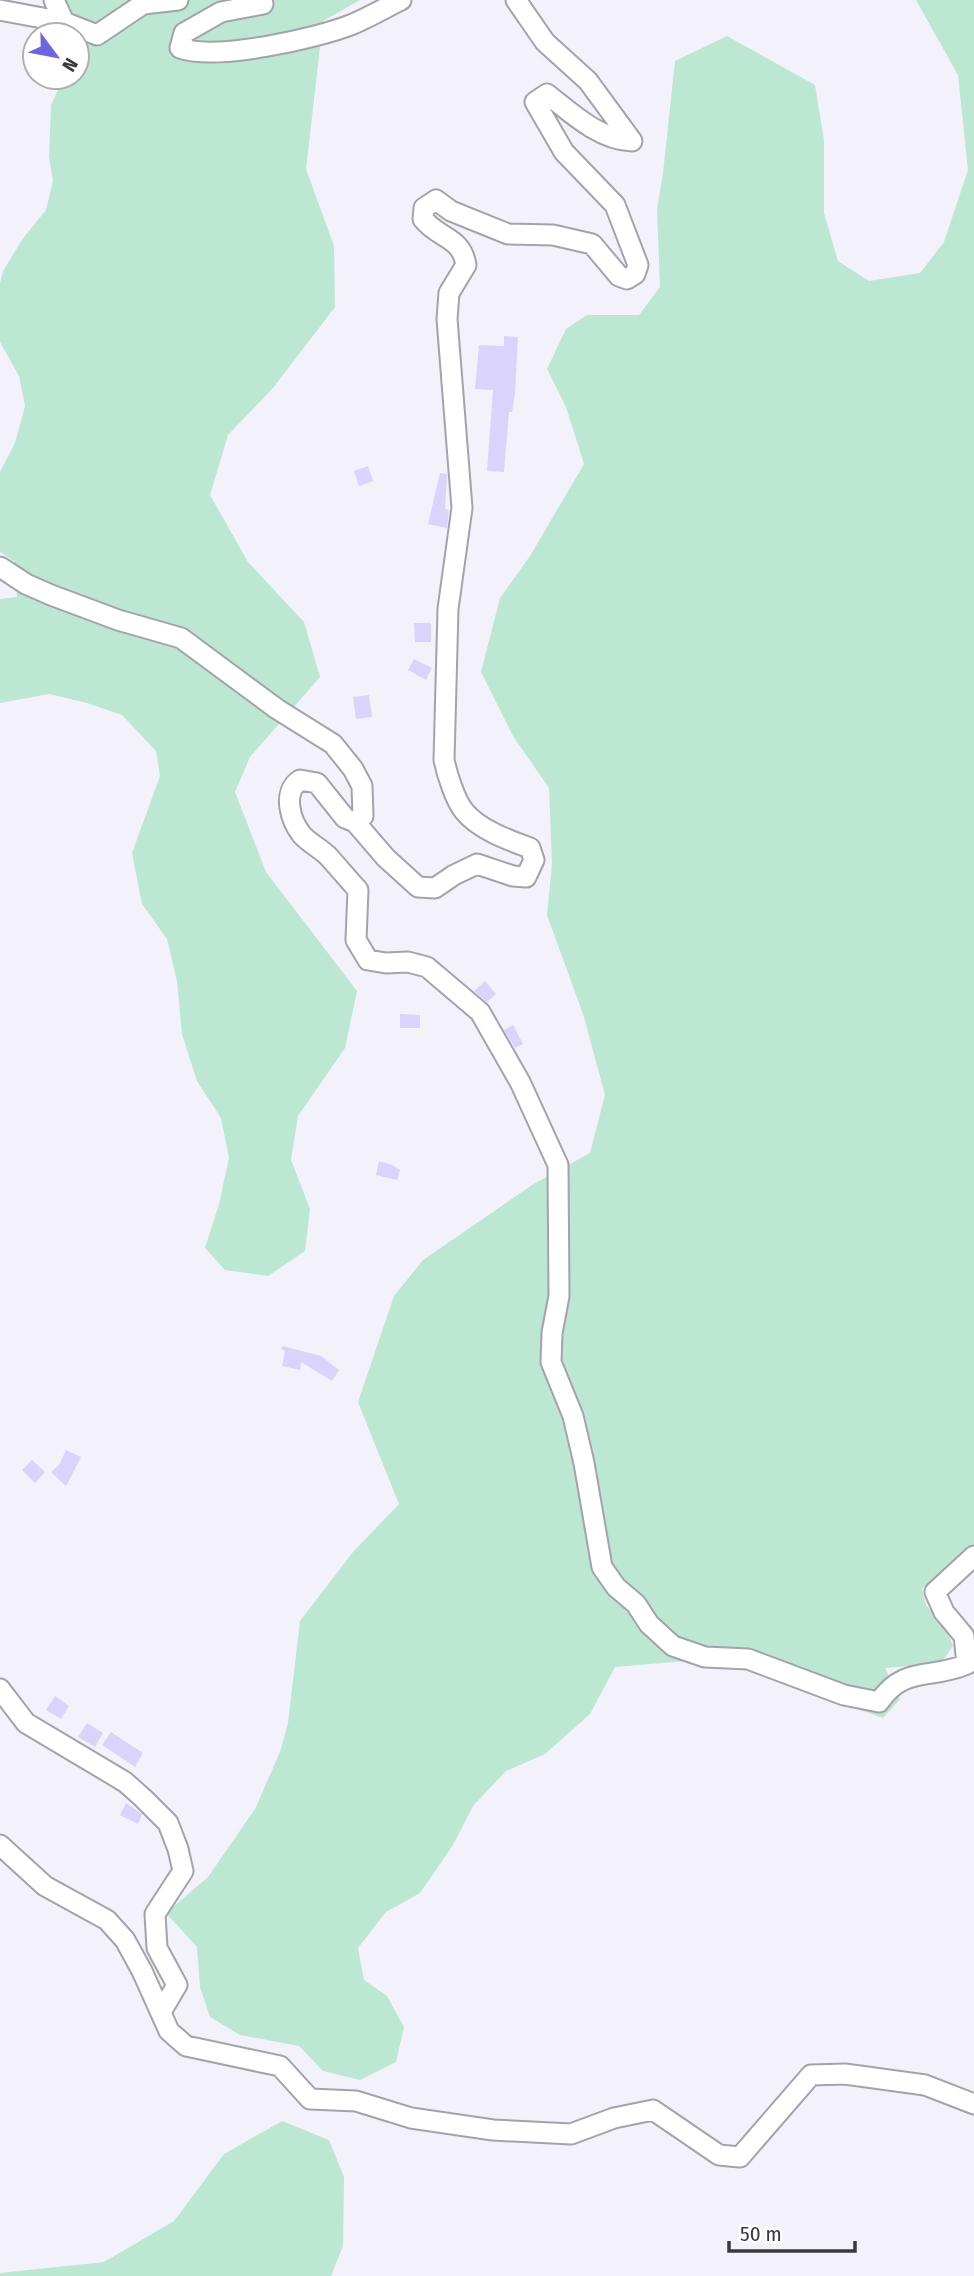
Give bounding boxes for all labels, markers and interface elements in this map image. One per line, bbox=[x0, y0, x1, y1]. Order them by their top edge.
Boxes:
north arrow bbox=[21, 21, 91, 91]
text: N bbox=[57, 54, 83, 76]
scale bar bbox=[729, 2210, 855, 2254]
text: 50 m bbox=[740, 2221, 782, 2247]

